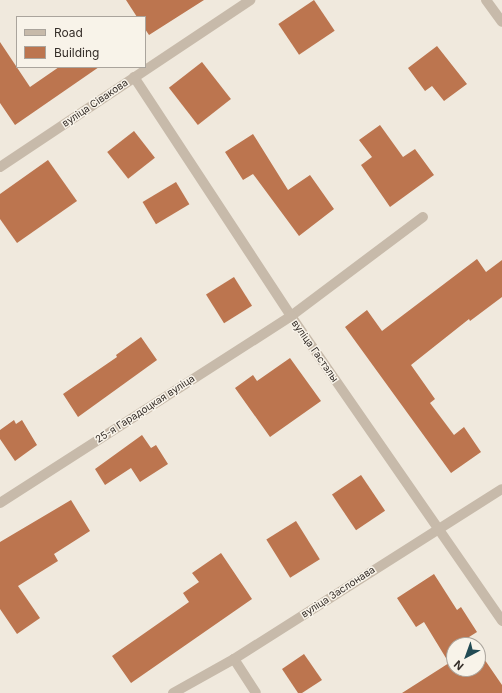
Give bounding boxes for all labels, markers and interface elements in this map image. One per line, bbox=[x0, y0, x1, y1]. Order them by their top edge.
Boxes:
legend bbox=[16, 16, 146, 68]
text: Road bbox=[54, 25, 83, 40]
text: Building bbox=[54, 45, 99, 60]
street label: вуліца Сівакова bbox=[60, 77, 130, 129]
street label: вуліца Гастэлы bbox=[289, 318, 341, 384]
street label: 25-я Гарадоцкая вуліца bbox=[93, 372, 197, 446]
street label: вуліца Заслонава bbox=[299, 564, 377, 620]
north arrow bbox=[446, 637, 486, 677]
text: N bbox=[451, 657, 467, 673]

